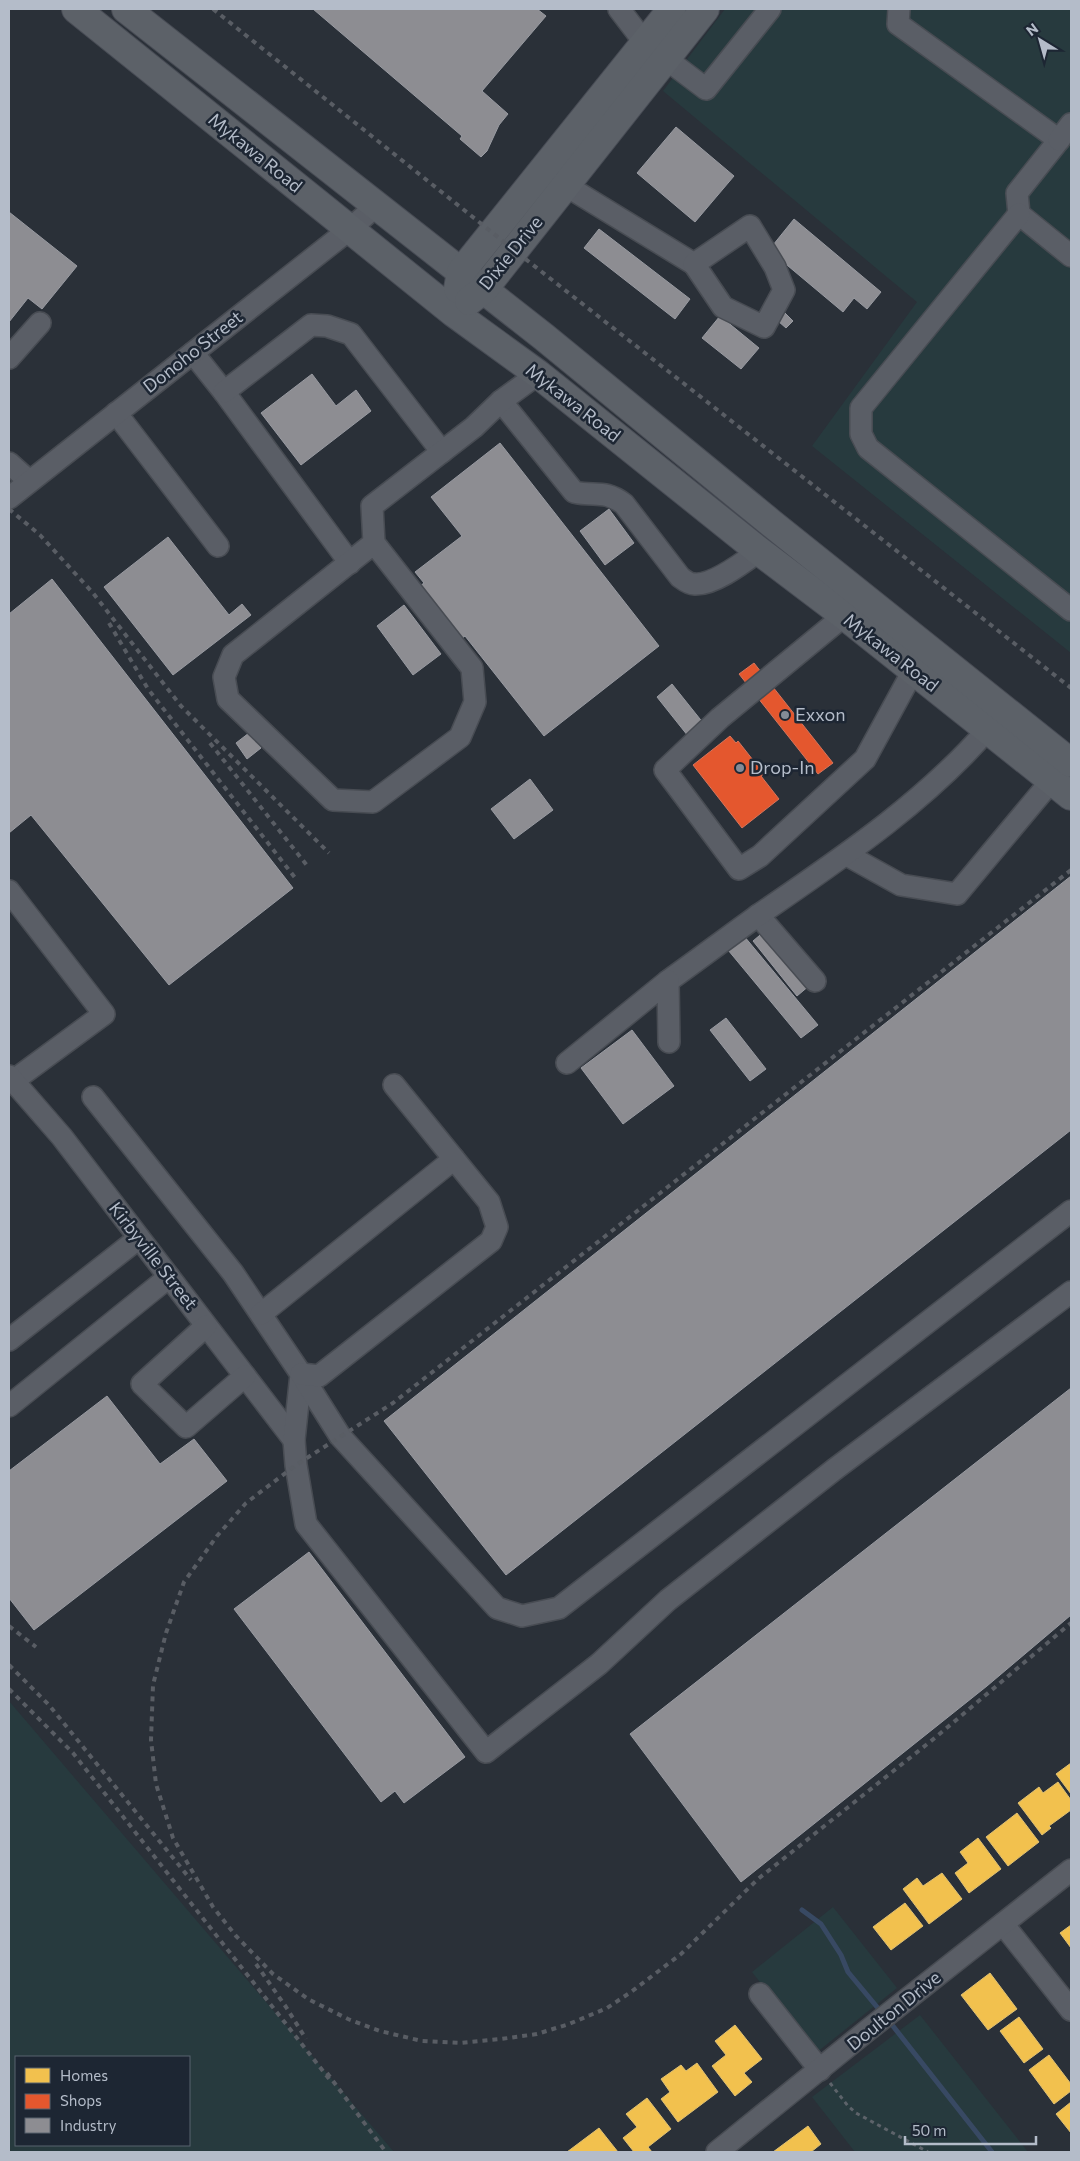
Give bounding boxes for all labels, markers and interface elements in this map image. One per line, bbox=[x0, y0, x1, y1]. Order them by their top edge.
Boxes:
north arrow bbox=[1015, 15, 1065, 65]
text: N bbox=[1023, 19, 1041, 39]
street label: Mykawa Road bbox=[204, 108, 307, 197]
street label: Dixie Drive bbox=[474, 211, 547, 294]
street label: Donoho Street bbox=[138, 305, 247, 397]
street label: Mykawa Road bbox=[522, 358, 625, 446]
street label: Mykawa Road bbox=[840, 608, 943, 696]
place label: Exxon bbox=[795, 703, 846, 725]
marker: Exxon bbox=[779, 709, 791, 721]
place label: Drop-In bbox=[750, 756, 815, 778]
marker: Drop-In bbox=[734, 762, 746, 774]
street label: Kirbyville Street bbox=[105, 1197, 203, 1314]
street label: Doulton Drive bbox=[842, 1966, 945, 2055]
legend bbox=[15, 2056, 190, 2146]
text: Homes bbox=[60, 2066, 108, 2084]
text: Shops bbox=[60, 2091, 102, 2109]
scale bar bbox=[905, 2114, 1036, 2146]
text: Industry bbox=[60, 2116, 117, 2134]
text: 50 m bbox=[912, 2121, 946, 2139]

